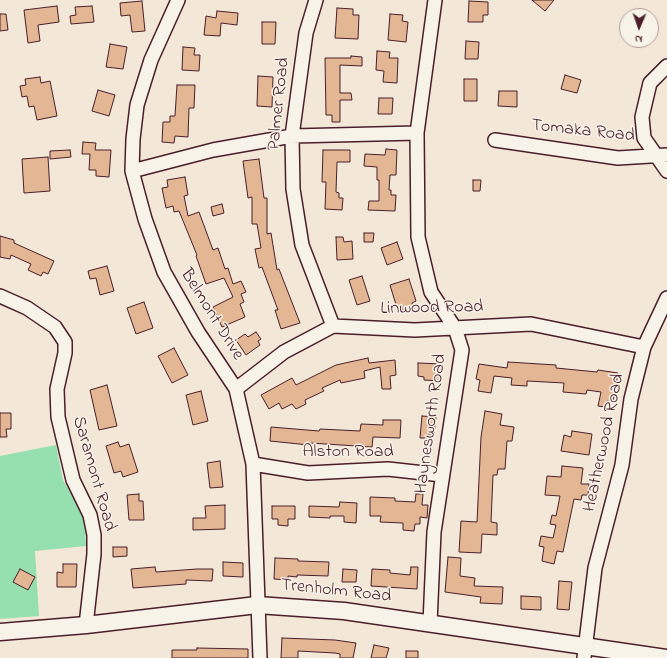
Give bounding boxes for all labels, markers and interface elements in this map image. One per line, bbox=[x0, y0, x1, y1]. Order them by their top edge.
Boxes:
north arrow bbox=[619, 8, 659, 48]
text: N bbox=[635, 31, 643, 47]
street label: Palmer Road bbox=[264, 56, 296, 152]
street label: Tomaka Road bbox=[530, 116, 636, 148]
street label: Belmont Drive bbox=[174, 265, 248, 365]
street label: Linwood Road bbox=[380, 297, 484, 321]
street label: Haynesworth Road bbox=[411, 353, 453, 495]
street label: Heatherwood Road bbox=[580, 372, 630, 514]
street label: Saramont Road bbox=[66, 414, 120, 534]
street label: Alston Road bbox=[302, 442, 394, 464]
street label: Trenholm Road bbox=[280, 575, 392, 609]

